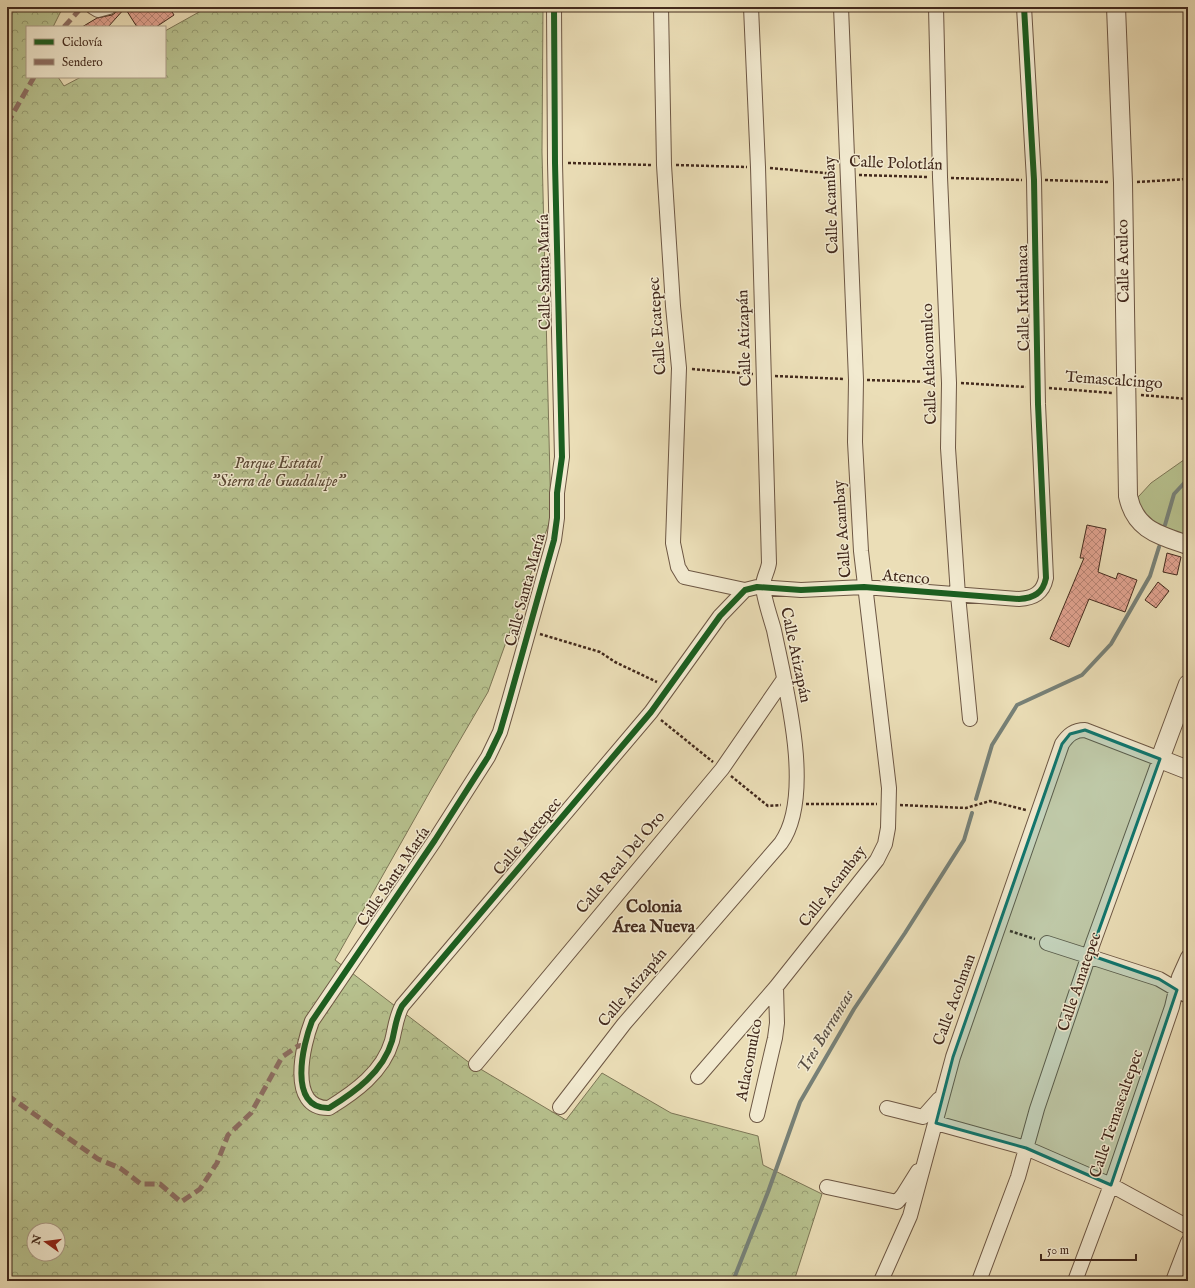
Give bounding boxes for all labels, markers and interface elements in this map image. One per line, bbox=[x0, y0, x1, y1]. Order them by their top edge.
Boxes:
legend bbox=[26, 26, 166, 78]
text: Ciclovía bbox=[62, 35, 103, 50]
text: Sendero bbox=[62, 55, 103, 70]
street label: Calle Polotlán bbox=[849, 152, 944, 176]
street label: Calle Acambay bbox=[820, 156, 844, 254]
street label: Calle Santa María bbox=[534, 214, 556, 330]
street label: Calle Aculco bbox=[1113, 219, 1135, 303]
street label: Calle Ixtlahuaca bbox=[1013, 244, 1035, 352]
street label: Calle Ecatepec bbox=[645, 276, 671, 376]
street label: Calle Atizapán bbox=[733, 289, 757, 387]
street label: Calle Atlacomulco bbox=[918, 303, 942, 425]
street label: Temascalcingo bbox=[1065, 368, 1164, 394]
park label: Parque Estatal "Sierra de Guadalupe" bbox=[211, 454, 347, 492]
street label: Calle Acambay bbox=[830, 479, 856, 579]
street label: Calle Santa María bbox=[501, 531, 551, 649]
street label: Atenco bbox=[880, 566, 931, 590]
street label: Calle Atizapán bbox=[775, 606, 815, 705]
street label: Calle Metepec bbox=[490, 794, 567, 880]
street label: Calle Real Del Oro bbox=[572, 807, 670, 918]
street label: Calle Santa María bbox=[353, 823, 435, 931]
street label: Calle Acambay bbox=[795, 842, 871, 932]
district label: Colonia Área Nueva bbox=[612, 897, 696, 938]
street label: Calle Amatepec bbox=[1054, 930, 1106, 1034]
street label: Calle Atizapán bbox=[594, 944, 672, 1032]
street label: Calle Acolman bbox=[929, 951, 981, 1049]
water label: Tres Barrancas bbox=[793, 986, 859, 1078]
street label: Atlacomulco bbox=[732, 1017, 768, 1104]
street label: Calle Temascaltepec bbox=[1086, 1047, 1148, 1181]
north arrow bbox=[26, 1222, 66, 1262]
text: N bbox=[29, 1233, 45, 1247]
scale bar bbox=[1041, 1236, 1136, 1262]
text: 50 m bbox=[1047, 1243, 1069, 1258]

